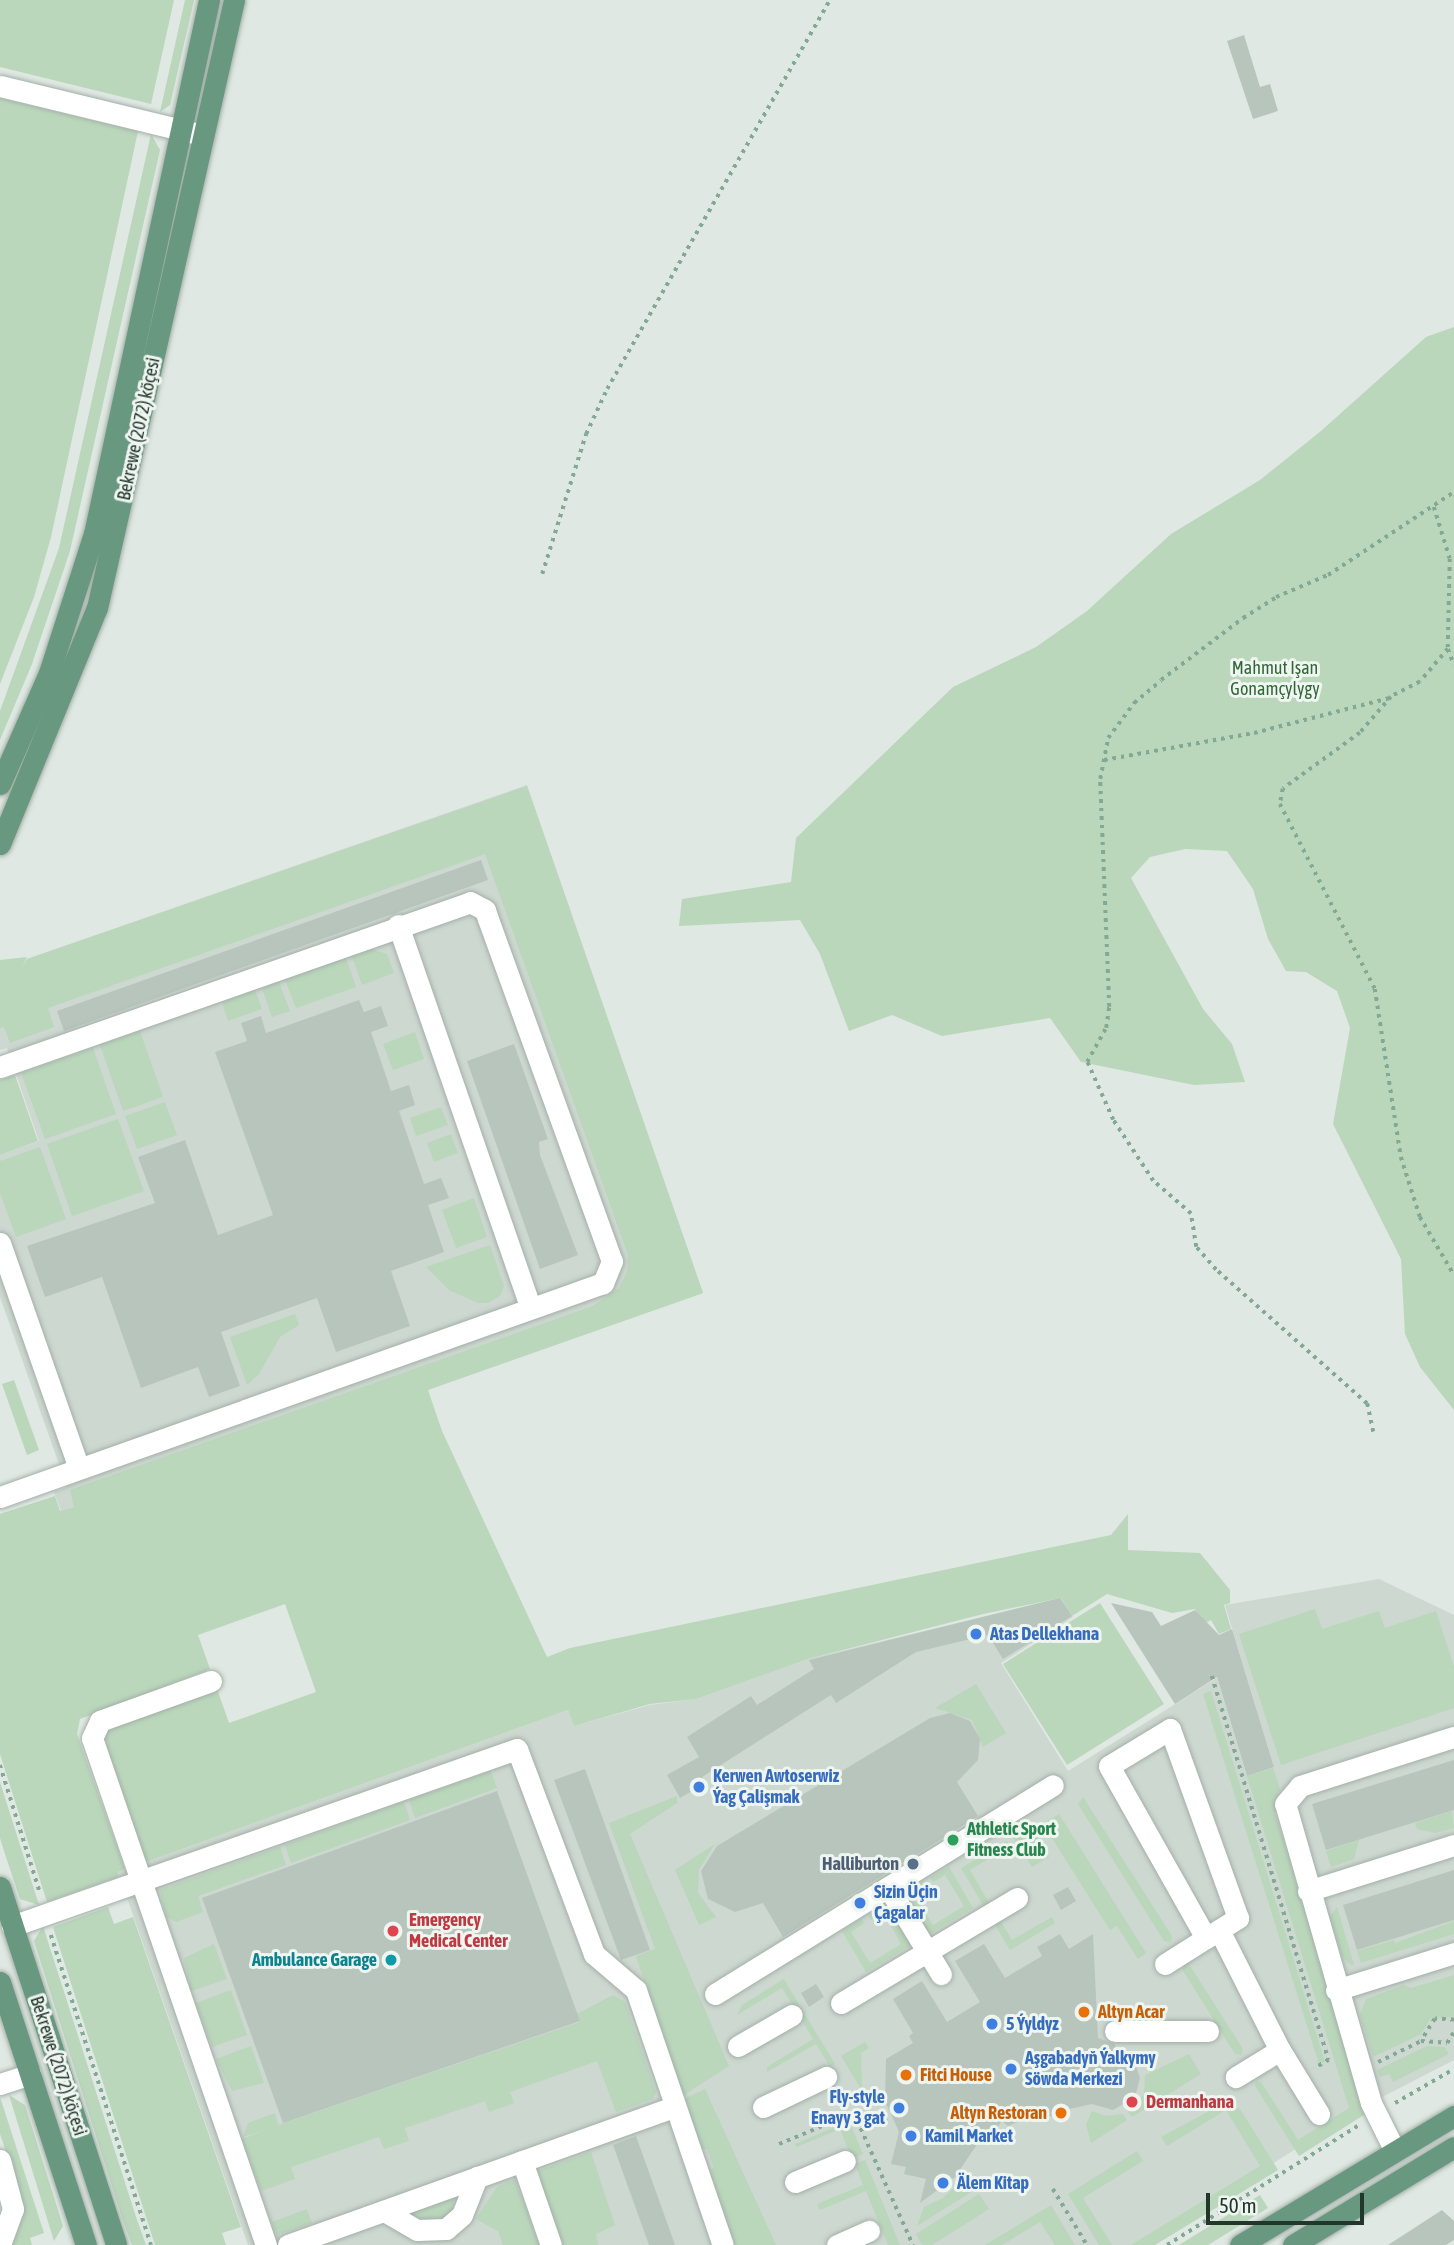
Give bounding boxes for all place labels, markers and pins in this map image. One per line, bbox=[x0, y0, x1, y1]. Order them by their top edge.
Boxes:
place label: Atas Dellekhana bbox=[990, 1623, 1099, 1645]
marker: Atas Dellekhana bbox=[968, 1626, 984, 1642]
place label: Kerwen Awtoserwiz Ýag Çalişmak bbox=[713, 1766, 839, 1809]
marker: Kerwen Awtoserwiz Ýag Çalişmak bbox=[691, 1779, 707, 1795]
place label: Athletic Sport Fitness Club bbox=[967, 1819, 1056, 1862]
marker: Athletic Sport Fitness Club bbox=[945, 1832, 961, 1848]
place label: Halliburton bbox=[822, 1853, 899, 1875]
marker: Halliburton bbox=[905, 1856, 921, 1872]
place label: Sizin Üçin Çagalar bbox=[874, 1882, 938, 1924]
marker: Sizin Üçin Çagalar bbox=[852, 1895, 868, 1911]
place label: Emergency Medical Center bbox=[409, 1910, 508, 1952]
marker: Emergency Medical Center bbox=[383, 1921, 403, 1941]
place label: Ambulance Garage bbox=[252, 1949, 377, 1971]
marker: Ambulance Garage bbox=[383, 1952, 399, 1968]
place label: Altyn Acar bbox=[1098, 2001, 1165, 2023]
marker: Altyn Acar bbox=[1076, 2004, 1092, 2020]
place label: 5 Ýyldyz bbox=[1006, 2013, 1059, 2035]
marker: 5 Ýyldyz bbox=[984, 2016, 1000, 2032]
place label: Aşgabadyň Ýalkymy Söwda Merkezi bbox=[1025, 2048, 1156, 2090]
marker: Aşgabadyň Ýalkymy Söwda Merkezi bbox=[1003, 2061, 1019, 2077]
place label: Fitci House bbox=[920, 2064, 992, 2086]
marker: Fitci House bbox=[898, 2067, 914, 2083]
place label: Fly-style Enayy 3 gat bbox=[811, 2087, 885, 2130]
place label: Dermanhana bbox=[1146, 2091, 1234, 2113]
marker: Dermanhana bbox=[1124, 2094, 1140, 2110]
marker: Fly-style Enayy 3 gat bbox=[891, 2100, 907, 2116]
place label: Altyn Restoran bbox=[951, 2102, 1047, 2124]
marker: Altyn Restoran bbox=[1053, 2105, 1069, 2121]
place label: Kamil Market bbox=[925, 2125, 1013, 2147]
marker: Kamil Market bbox=[903, 2128, 919, 2144]
place label: Älem Kitap bbox=[957, 2172, 1029, 2194]
marker: Älem Kitap bbox=[935, 2175, 951, 2191]

